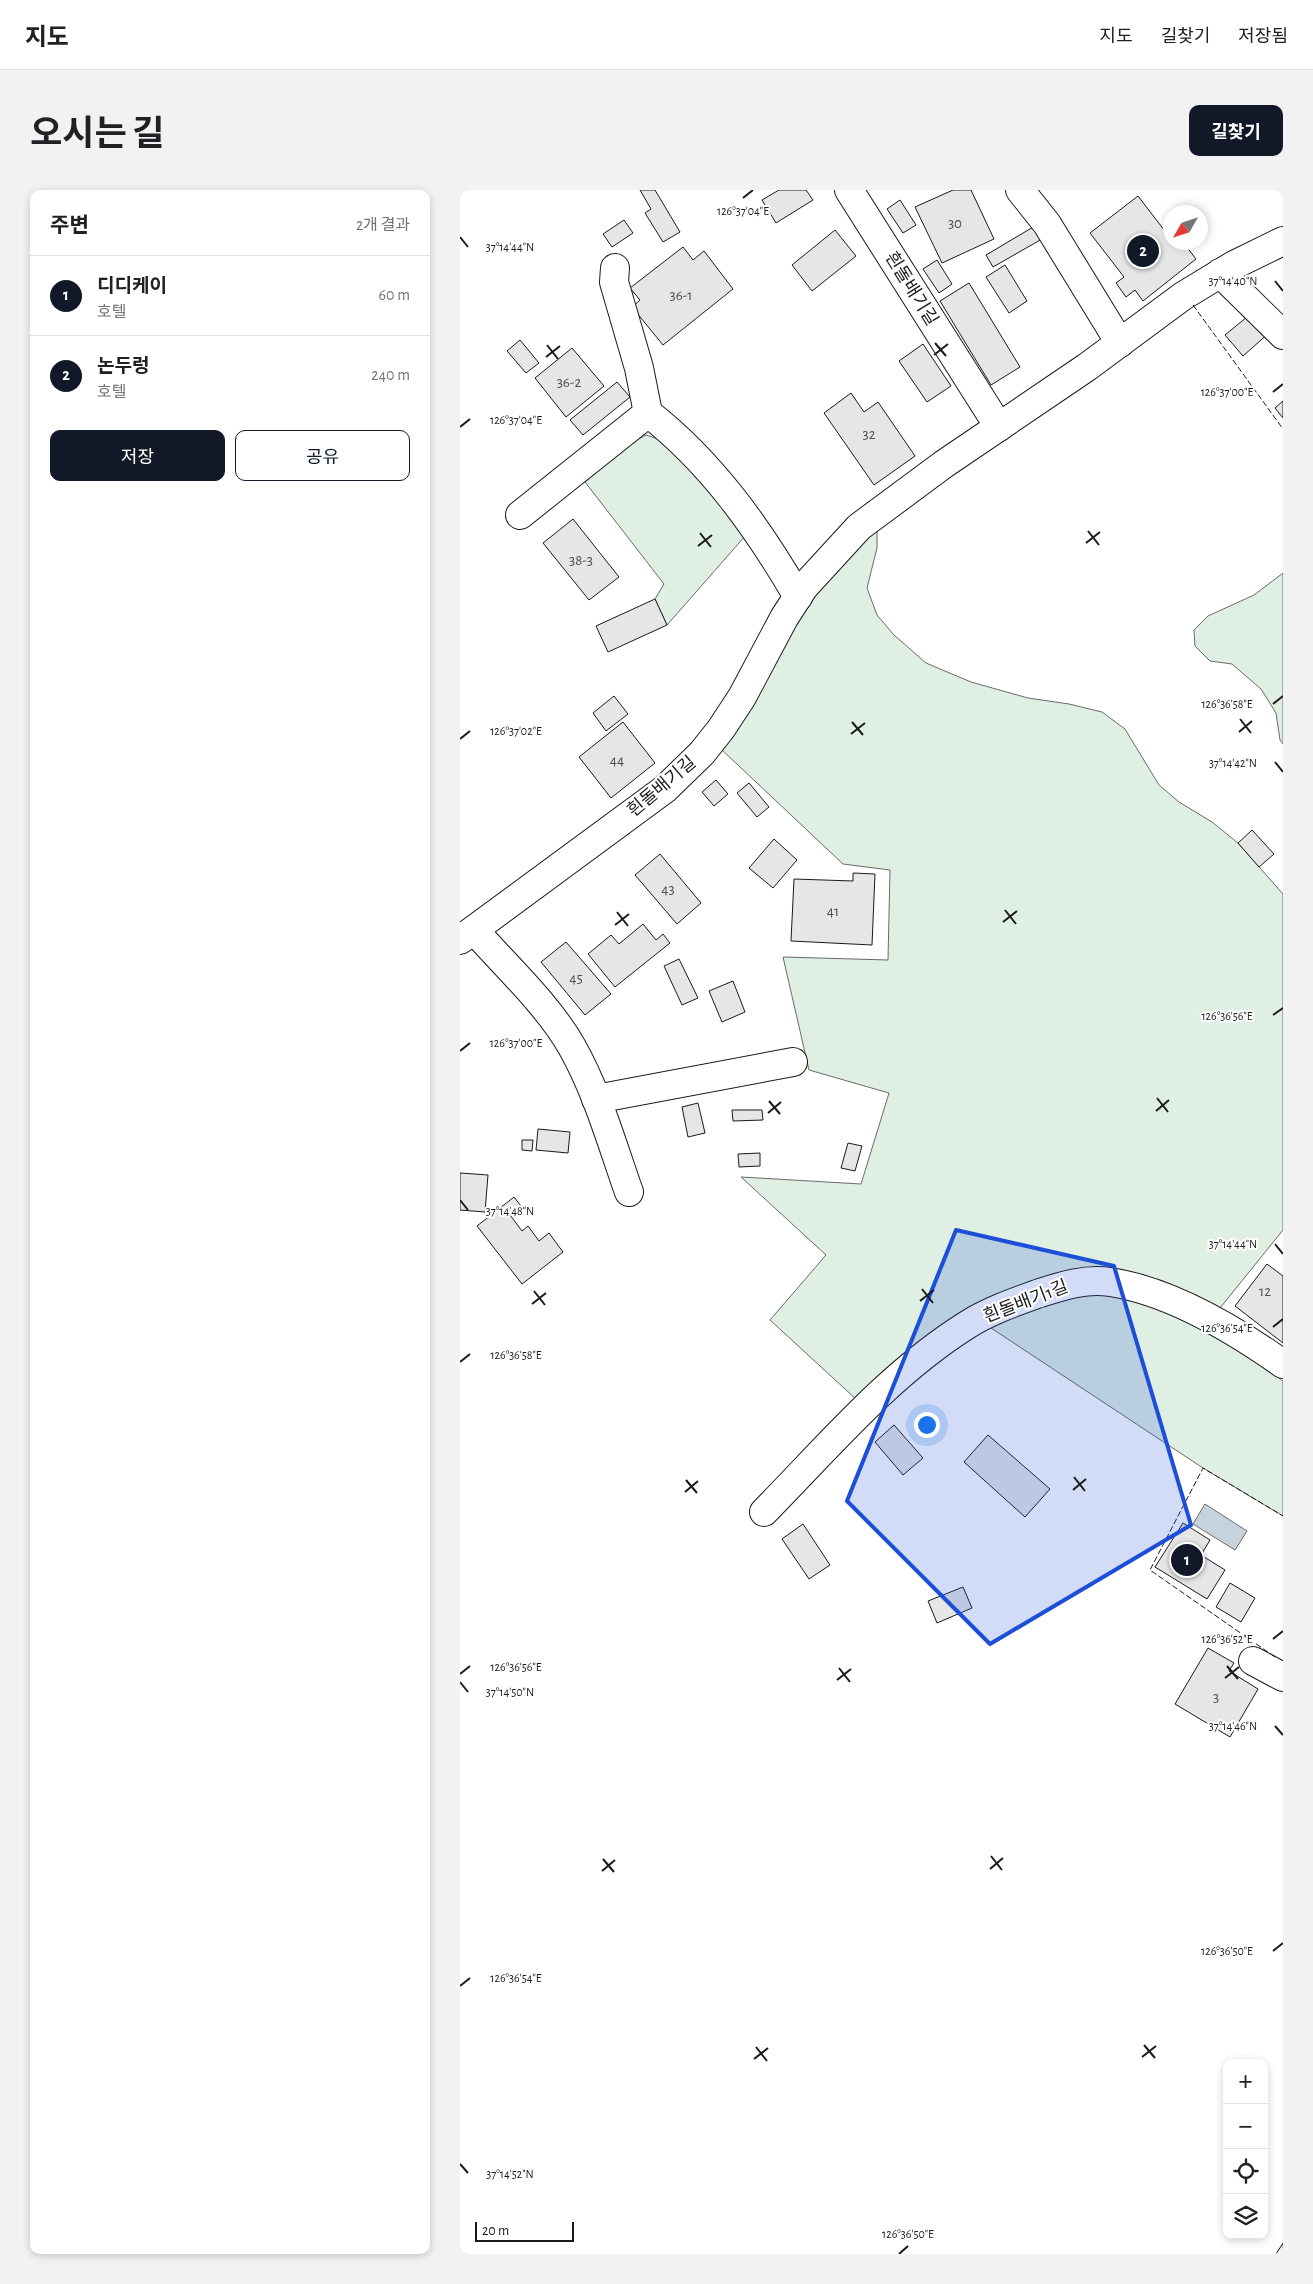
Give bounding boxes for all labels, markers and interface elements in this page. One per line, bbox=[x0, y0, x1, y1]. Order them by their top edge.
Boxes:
text: 지도 bbox=[25, 26, 69, 50]
text: 지도 bbox=[1100, 28, 1133, 46]
text: 길찾기 bbox=[1161, 28, 1210, 46]
text: 저장됨 bbox=[1238, 28, 1288, 46]
button: 길찾기 bbox=[1189, 105, 1283, 156]
text: 오시는 길 bbox=[30, 117, 164, 152]
text: 126°37'04"E bbox=[717, 205, 769, 217]
north arrow bbox=[1163, 205, 1208, 250]
text: 주변 bbox=[50, 215, 89, 236]
house number: 30 bbox=[948, 216, 962, 231]
text: 2개 결과 bbox=[356, 217, 410, 233]
pin: 2 bbox=[1127, 232, 1159, 270]
text: 37°14'44"N bbox=[486, 241, 534, 253]
street label: 흰돌배기길 bbox=[881, 248, 942, 329]
text: 37°14'40"N bbox=[1208, 275, 1258, 287]
text: 디디케이 bbox=[97, 277, 167, 296]
text: 1 bbox=[63, 287, 69, 303]
text: 60 m bbox=[379, 287, 410, 303]
house number: 36-1 bbox=[670, 288, 693, 303]
text: 호텔 bbox=[97, 304, 126, 320]
text: 논두렁 bbox=[97, 357, 149, 376]
text: 2 bbox=[62, 367, 70, 383]
text: 240 m bbox=[371, 367, 410, 383]
house number: 36-2 bbox=[557, 375, 581, 390]
text: 호텔 bbox=[97, 384, 126, 400]
text: 126°37'00"E bbox=[1201, 386, 1253, 398]
text: 126°37'04"E bbox=[490, 414, 542, 426]
house number: 32 bbox=[862, 427, 876, 442]
button: 저장 bbox=[50, 430, 225, 481]
button: 공유 bbox=[235, 430, 410, 481]
house number: 38-3 bbox=[569, 553, 593, 568]
text: 126°36'58"E bbox=[1201, 698, 1253, 710]
text: 126°37'02"E bbox=[490, 725, 542, 737]
street label: 흰돌배기길 bbox=[623, 752, 700, 821]
house number: 44 bbox=[610, 753, 624, 768]
text: 37°14'42"N bbox=[1209, 757, 1257, 769]
house number: 43 bbox=[661, 882, 675, 897]
house number: 41 bbox=[827, 904, 839, 919]
house number: 45 bbox=[569, 971, 583, 986]
text: 126°36'56"E bbox=[1201, 1010, 1253, 1022]
text: 126°37'00"E bbox=[490, 1037, 542, 1049]
text: 37°14'48"N bbox=[486, 1205, 534, 1217]
text: 37°14'44"N bbox=[1209, 1238, 1257, 1250]
street label: 흰돌배기1길 bbox=[981, 1276, 1071, 1326]
house number: 12 bbox=[1259, 1284, 1271, 1299]
text: 126°36'54"E bbox=[1201, 1322, 1253, 1334]
text: 126°36'58"E bbox=[490, 1349, 542, 1361]
your location bbox=[914, 1412, 940, 1438]
pin: 1 bbox=[1171, 1541, 1203, 1579]
text: 126°36'52"E bbox=[1202, 1633, 1253, 1645]
text: 126°36'56"E bbox=[490, 1661, 542, 1673]
text: 37°14'50"N bbox=[486, 1686, 534, 1698]
house number: 3 bbox=[1213, 1690, 1219, 1705]
text: 37°14'46"N bbox=[1209, 1720, 1257, 1732]
text: 126°36'50"E bbox=[1201, 1945, 1253, 1957]
text: 126°36'54"E bbox=[490, 1972, 542, 1984]
map controls bbox=[1223, 2059, 1268, 2239]
button: + bbox=[1223, 2059, 1268, 2104]
button: − bbox=[1223, 2104, 1268, 2149]
button: locate bbox=[1223, 2149, 1268, 2194]
text: 37°14'52"N bbox=[486, 2168, 534, 2180]
button: layers bbox=[1223, 2194, 1268, 2239]
scale bar bbox=[475, 2219, 574, 2242]
text: 20 m bbox=[482, 2224, 509, 2238]
text: 126°36'50"E bbox=[882, 2228, 934, 2240]

